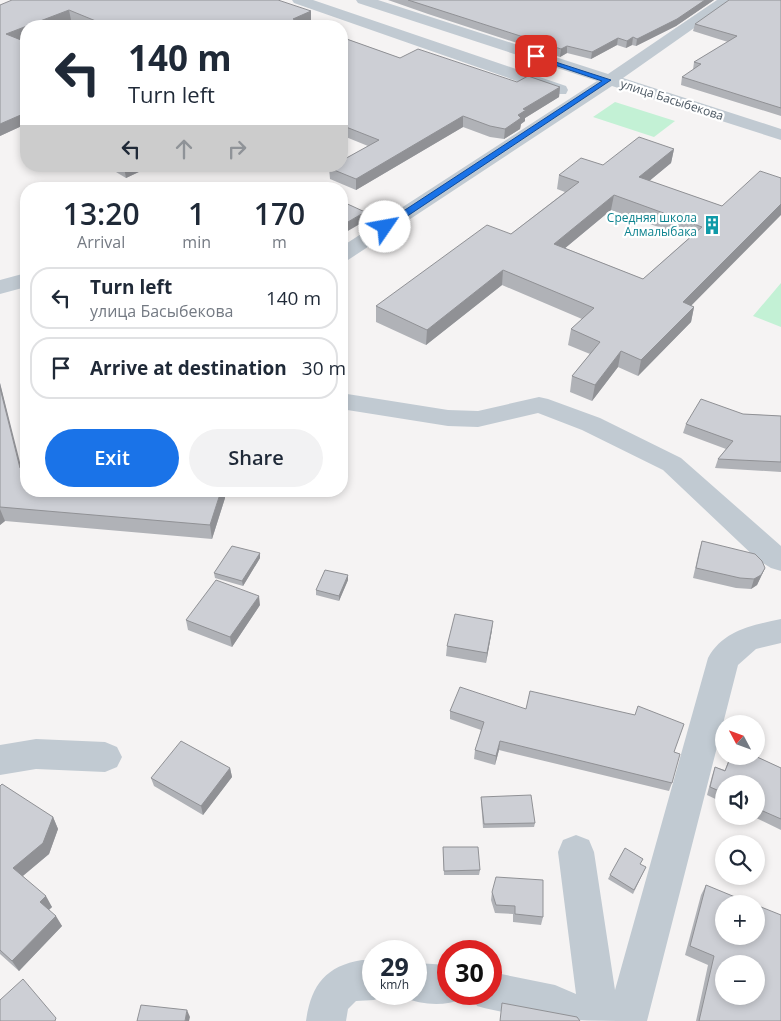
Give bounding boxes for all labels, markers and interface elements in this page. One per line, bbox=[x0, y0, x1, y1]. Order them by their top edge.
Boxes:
text: 140 m bbox=[128, 34, 232, 81]
pin bbox=[515, 35, 557, 77]
icon: left bbox=[45, 40, 110, 105]
icon: arrive bbox=[522, 42, 550, 70]
street label: улица Басыбекова bbox=[618, 75, 726, 124]
text: Turn left bbox=[128, 79, 215, 109]
icon: left bbox=[117, 135, 145, 163]
icon: ahead bbox=[170, 135, 198, 163]
icon: right bbox=[223, 135, 251, 163]
text: 13:20 bbox=[63, 193, 140, 234]
text: 1 bbox=[188, 193, 205, 234]
text: 170 bbox=[254, 193, 305, 234]
position arrow bbox=[358, 200, 410, 252]
place label: Средняя школа Алмалыбака bbox=[607, 209, 697, 240]
building icon: Средняя школа Алмалыбака bbox=[701, 214, 723, 236]
text: Arrival bbox=[77, 231, 125, 253]
text: min bbox=[182, 231, 211, 253]
text: m bbox=[272, 231, 287, 253]
text: Turn left bbox=[90, 274, 172, 300]
icon: left bbox=[47, 284, 75, 312]
text: 140 m bbox=[266, 285, 321, 311]
text: улица Басыбекова bbox=[90, 300, 234, 322]
icon: arrive bbox=[47, 354, 75, 382]
text: Arrive at destination bbox=[90, 355, 287, 381]
text: 30 m bbox=[302, 355, 346, 381]
button: Exit bbox=[45, 429, 179, 487]
button: Share bbox=[189, 429, 323, 487]
north arrow bbox=[715, 715, 765, 765]
map controls bbox=[715, 715, 765, 1005]
button: sound bbox=[715, 775, 765, 825]
button: search bbox=[715, 835, 765, 885]
button: + bbox=[715, 895, 765, 945]
speed limit sign: 30 bbox=[437, 940, 502, 1005]
text: 29 bbox=[380, 949, 409, 983]
button: − bbox=[715, 955, 765, 1005]
text: km/h bbox=[380, 976, 409, 993]

